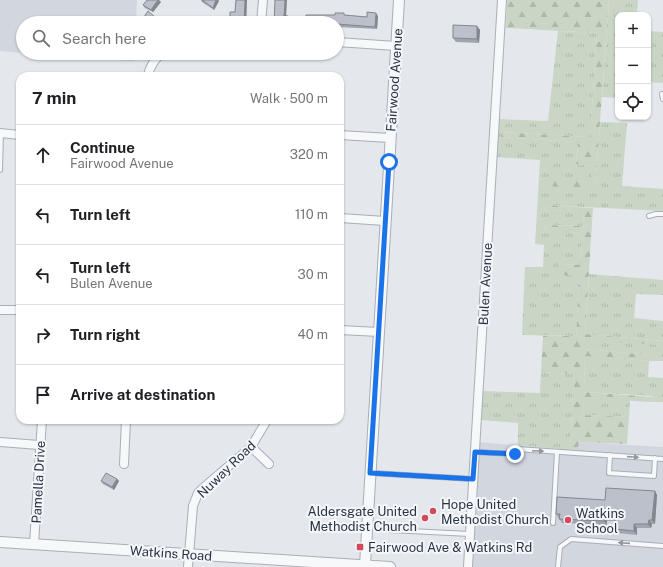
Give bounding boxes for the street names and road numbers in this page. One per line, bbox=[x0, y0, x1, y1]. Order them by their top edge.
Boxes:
street label: Fairwood Avenue bbox=[383, 28, 406, 132]
street label: Bulen Avenue bbox=[476, 242, 495, 326]
street label: Nuway Road bbox=[194, 438, 259, 501]
street label: Pamella Drive bbox=[29, 440, 48, 524]
street label: Watkins Road bbox=[129, 543, 213, 564]

